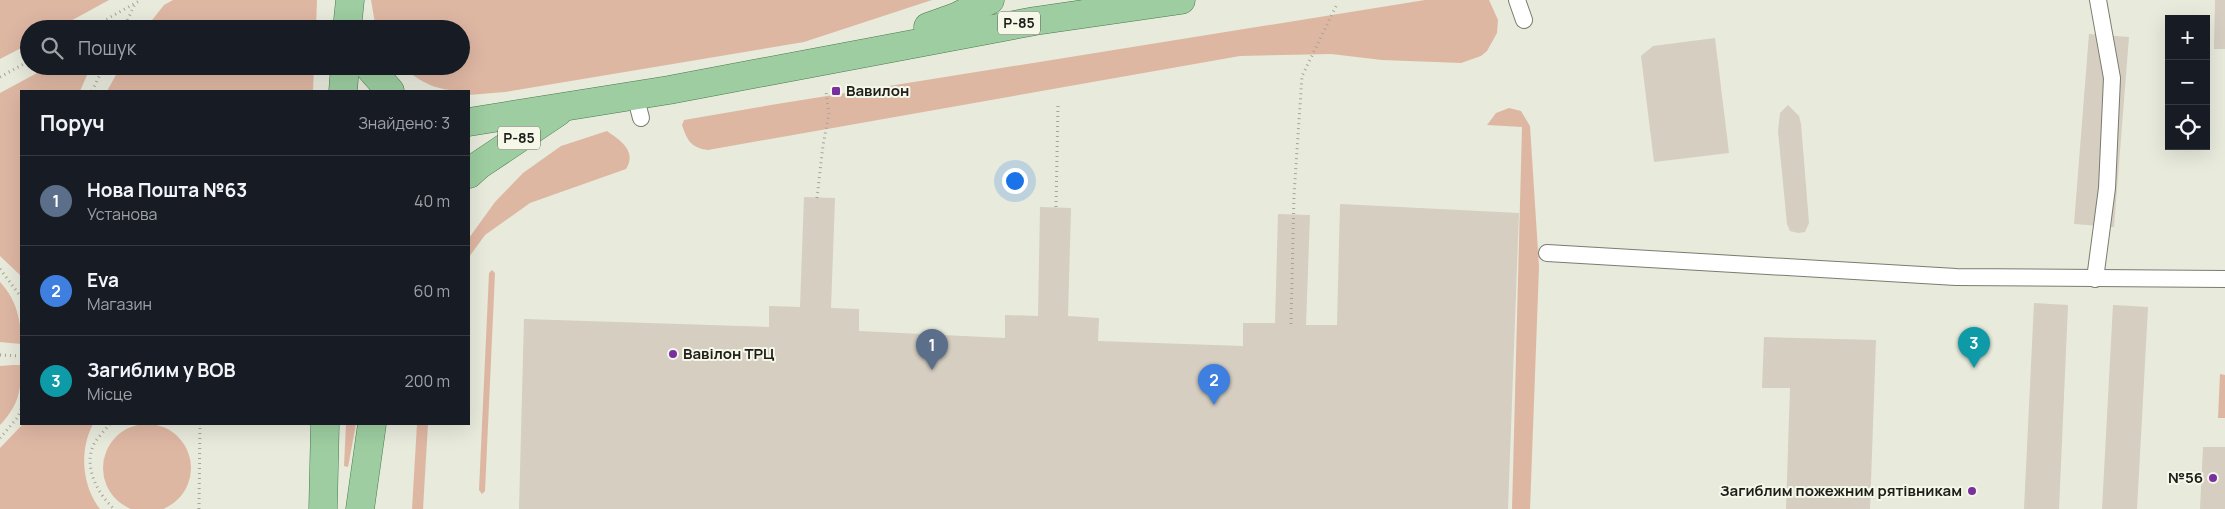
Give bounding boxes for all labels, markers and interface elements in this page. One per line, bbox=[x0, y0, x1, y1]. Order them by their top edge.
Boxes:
road number: Р-85 bbox=[998, 12, 1040, 34]
map controls bbox=[2165, 15, 2210, 150]
button: + bbox=[2165, 15, 2210, 60]
search box bbox=[20, 20, 470, 75]
icon: search bbox=[38, 34, 66, 62]
text: Пошук bbox=[78, 35, 136, 61]
button: − bbox=[2165, 60, 2210, 105]
place label: Вавилон bbox=[846, 80, 909, 101]
marker: Вавилон bbox=[830, 85, 842, 97]
button: locate bbox=[2165, 105, 2210, 150]
text: Поруч bbox=[40, 109, 105, 137]
text: Знайдено: 3 bbox=[358, 112, 450, 134]
road number: Р-85 bbox=[498, 126, 540, 150]
your location bbox=[1002, 168, 1028, 194]
text: Нова Пошта №63 bbox=[87, 177, 247, 203]
text: 1 bbox=[52, 190, 60, 212]
text: 40 m bbox=[414, 190, 450, 212]
text: Установа bbox=[87, 203, 157, 225]
text: Eva bbox=[87, 267, 119, 293]
text: 2 bbox=[51, 280, 61, 302]
text: 60 m bbox=[414, 280, 450, 302]
text: Магазин bbox=[87, 293, 152, 315]
pin: 3 bbox=[1958, 327, 1990, 368]
pin: 1 bbox=[916, 329, 948, 370]
place label: Вавілон ТРЦ bbox=[683, 343, 775, 364]
marker: Вавілон ТРЦ bbox=[667, 348, 679, 360]
text: Загиблим у ВОВ bbox=[87, 357, 236, 383]
pin: 2 bbox=[1198, 364, 1230, 405]
text: 3 bbox=[51, 370, 61, 392]
text: 200 m bbox=[405, 370, 450, 392]
text: Місце bbox=[87, 383, 132, 405]
place label: №56 bbox=[2168, 467, 2203, 488]
marker: №56 bbox=[2207, 472, 2219, 484]
place label: Загиблим пожежним рятiвникам bbox=[1720, 480, 1962, 501]
marker: Загиблим пожежним рятiвникам bbox=[1966, 485, 1978, 497]

